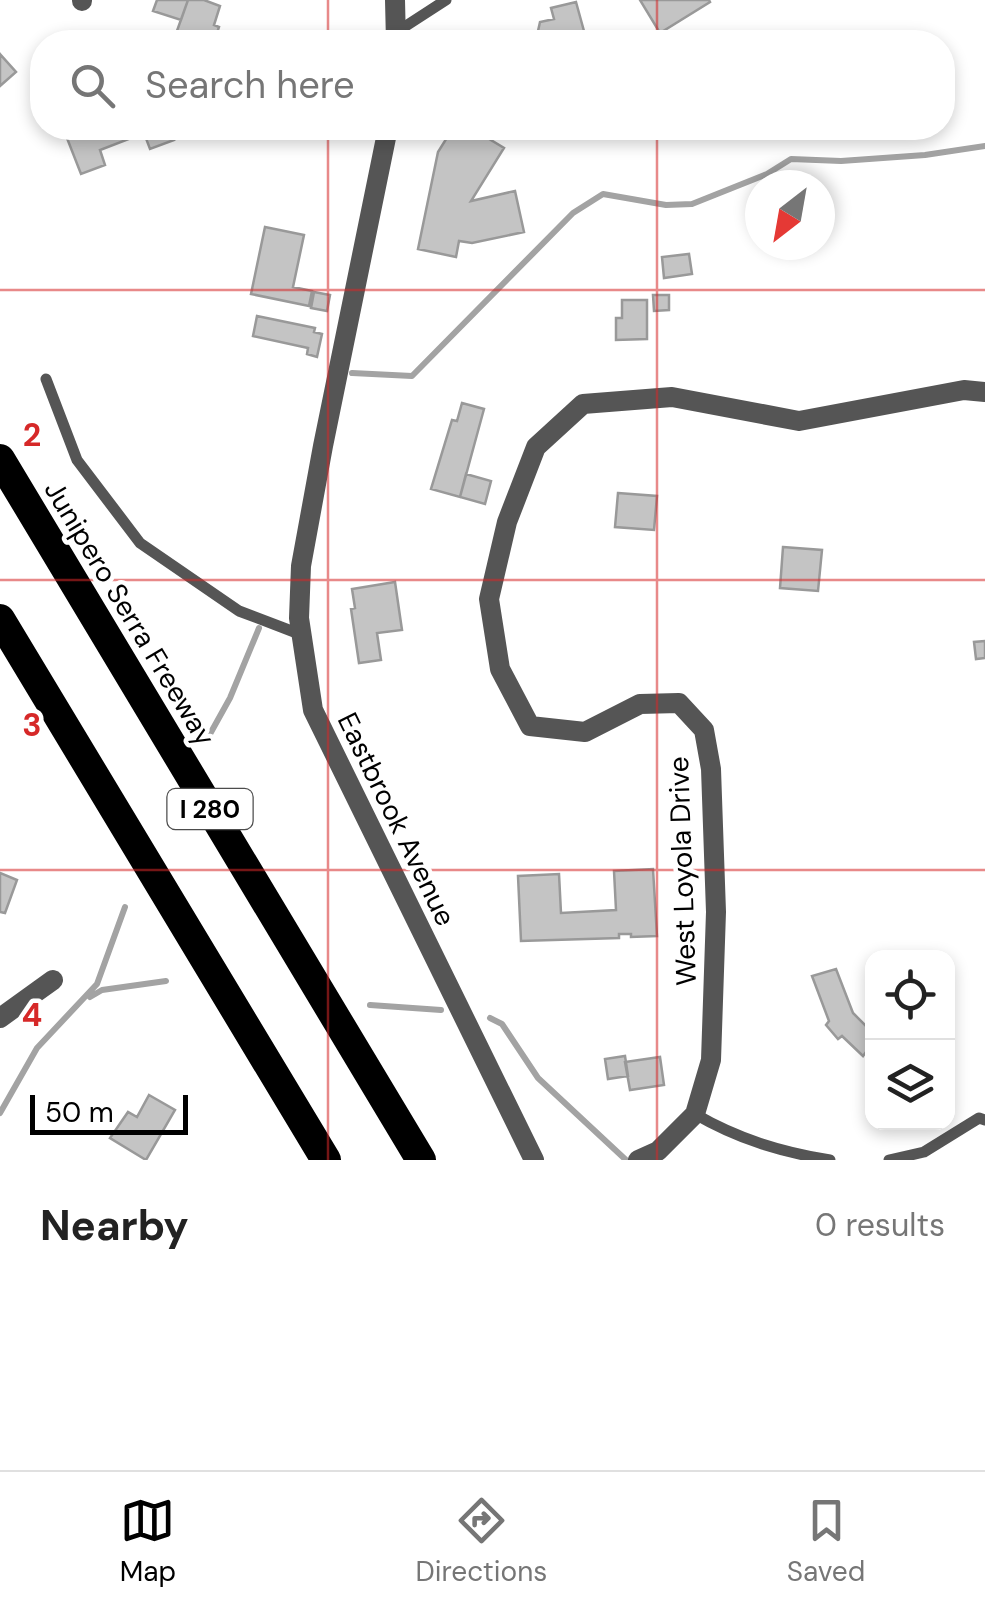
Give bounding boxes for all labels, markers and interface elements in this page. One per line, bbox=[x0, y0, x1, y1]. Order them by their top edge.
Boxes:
search box bbox=[30, 30, 955, 140]
icon: search bbox=[65, 58, 120, 113]
text: Search here bbox=[145, 60, 355, 110]
north arrow bbox=[745, 170, 835, 260]
text: 2 bbox=[23, 414, 41, 456]
street label: Junipero Serra Freeway bbox=[36, 474, 223, 753]
text: 3 bbox=[22, 704, 42, 746]
street label: Eastbrook Avenue bbox=[329, 707, 464, 932]
street label: West Loyola Drive bbox=[660, 756, 705, 986]
road number: I 280 bbox=[168, 789, 252, 829]
map controls bbox=[865, 950, 955, 1130]
button: locate bbox=[865, 950, 955, 1040]
text: 4 bbox=[22, 994, 42, 1036]
button: layers bbox=[865, 1040, 955, 1130]
scale bar bbox=[30, 1090, 188, 1134]
text: 50 m bbox=[45, 1094, 114, 1131]
text: Nearby bbox=[40, 1198, 189, 1253]
text: 0 results bbox=[815, 1204, 945, 1246]
tab: Map bbox=[120, 1493, 176, 1590]
tab: Directions bbox=[416, 1493, 547, 1590]
tab: Saved bbox=[787, 1493, 865, 1590]

